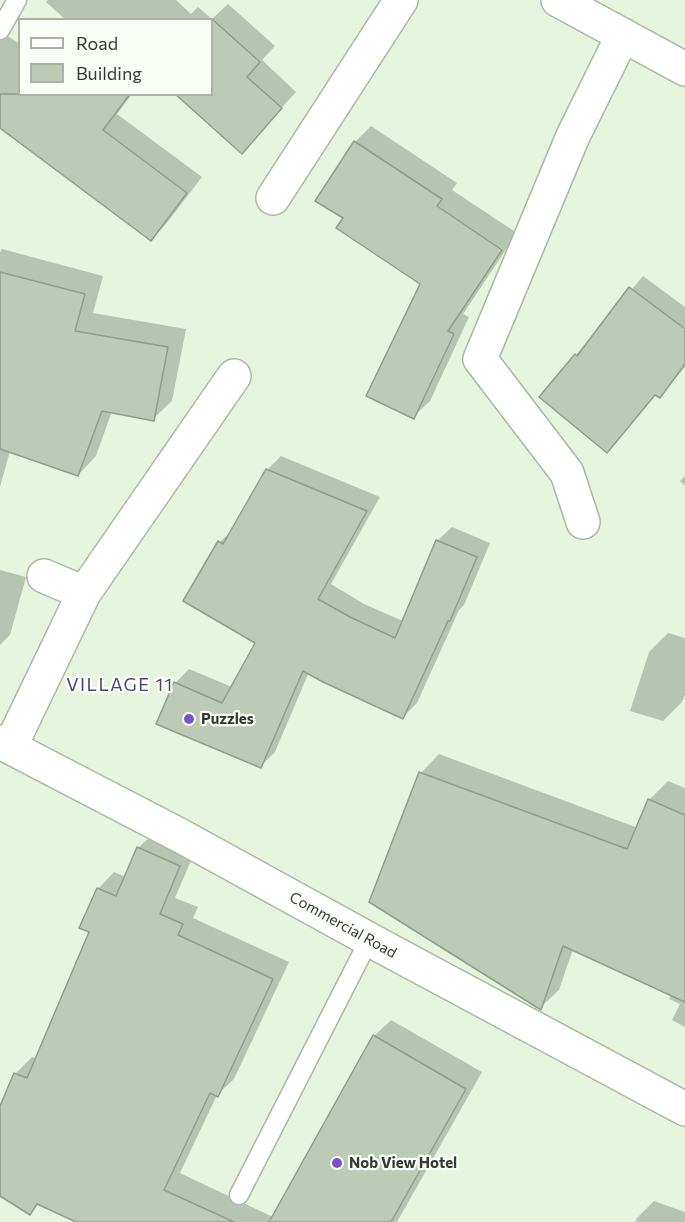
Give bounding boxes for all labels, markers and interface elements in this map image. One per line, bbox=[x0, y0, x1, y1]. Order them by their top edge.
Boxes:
legend bbox=[18, 18, 213, 96]
text: Road bbox=[76, 32, 118, 54]
text: Building bbox=[76, 62, 142, 84]
district label: VILLAGE 11 bbox=[66, 674, 174, 696]
place label: Puzzles bbox=[201, 710, 254, 728]
marker: Puzzles bbox=[182, 712, 196, 726]
street label: Commercial Road bbox=[286, 888, 400, 962]
place label: Nob View Hotel bbox=[349, 1154, 457, 1172]
marker: Nob View Hotel bbox=[330, 1156, 344, 1170]

